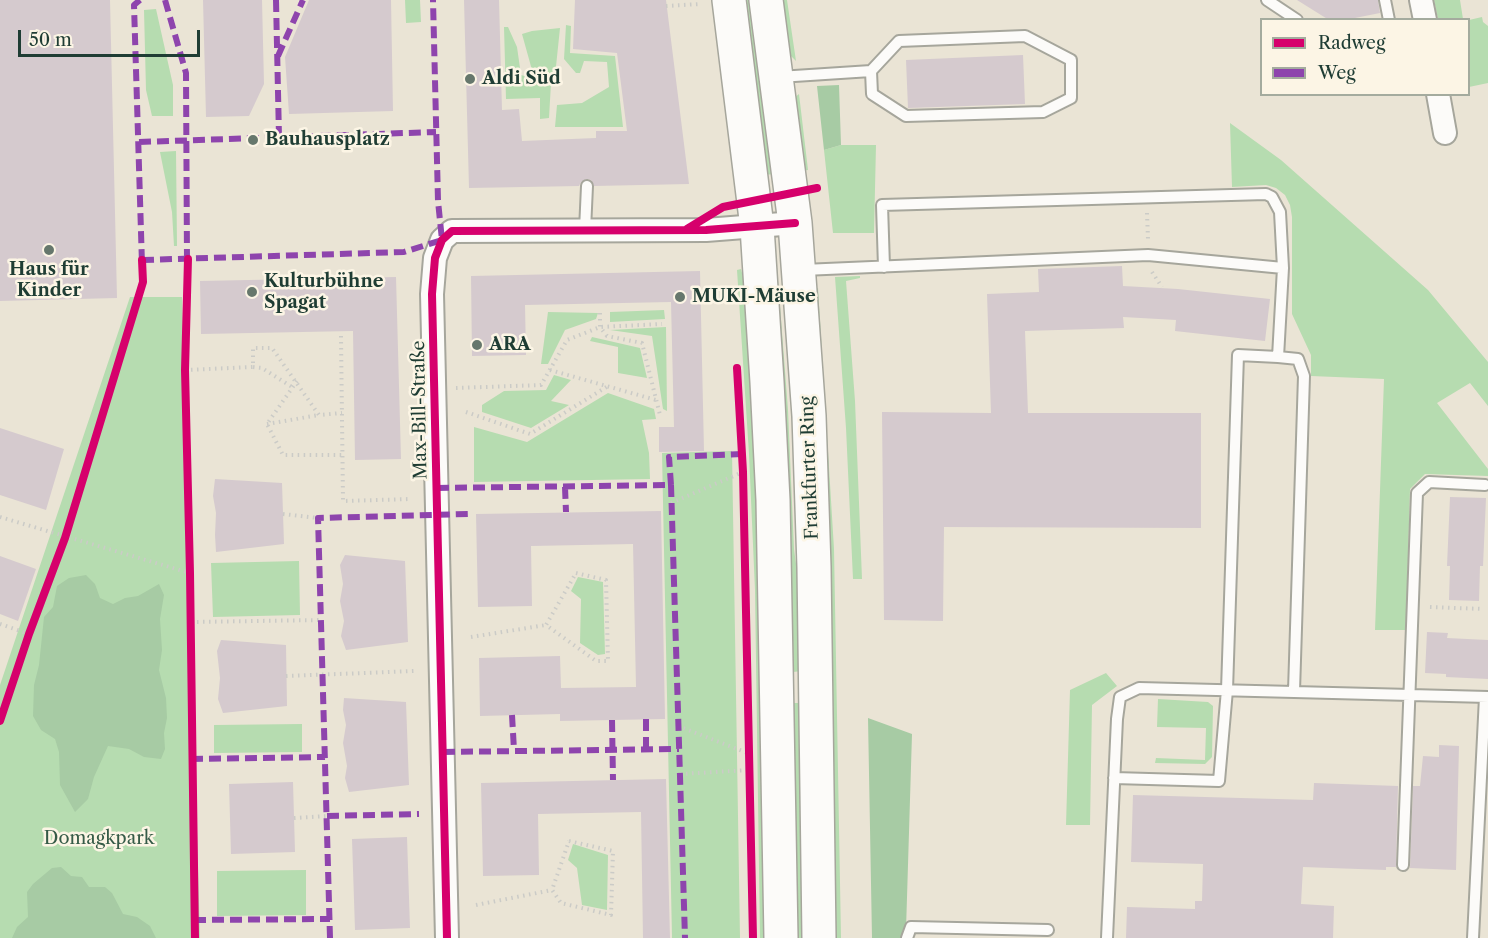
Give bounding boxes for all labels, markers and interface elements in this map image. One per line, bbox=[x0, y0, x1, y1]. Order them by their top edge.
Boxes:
scale bar bbox=[21, 18, 202, 56]
legend bbox=[1260, 18, 1470, 96]
text: 50 m bbox=[29, 29, 72, 51]
text: Radweg bbox=[1318, 32, 1385, 54]
text: Weg bbox=[1318, 62, 1356, 84]
place label: Aldi Süd bbox=[482, 68, 561, 90]
marker: Aldi Süd bbox=[463, 72, 477, 86]
place label: Bauhausplatz bbox=[265, 129, 390, 151]
marker: Bauhausplatz bbox=[246, 133, 260, 147]
marker: Haus für Kinder bbox=[42, 243, 56, 257]
place label: Haus für Kinder bbox=[9, 259, 89, 302]
place label: Kulturbühne Spagat bbox=[264, 271, 383, 314]
marker: Kulturbühne Spagat bbox=[245, 285, 259, 299]
place label: MUKI-Mäuse bbox=[692, 286, 816, 308]
marker: MUKI-Mäuse bbox=[673, 290, 687, 304]
place label: ARA bbox=[489, 334, 531, 356]
marker: ARA bbox=[470, 338, 484, 352]
street label: Max-Bill-Straße bbox=[408, 340, 432, 480]
street label: Frankfurter Ring bbox=[797, 396, 823, 540]
park label: Domagkpark bbox=[44, 828, 154, 850]

